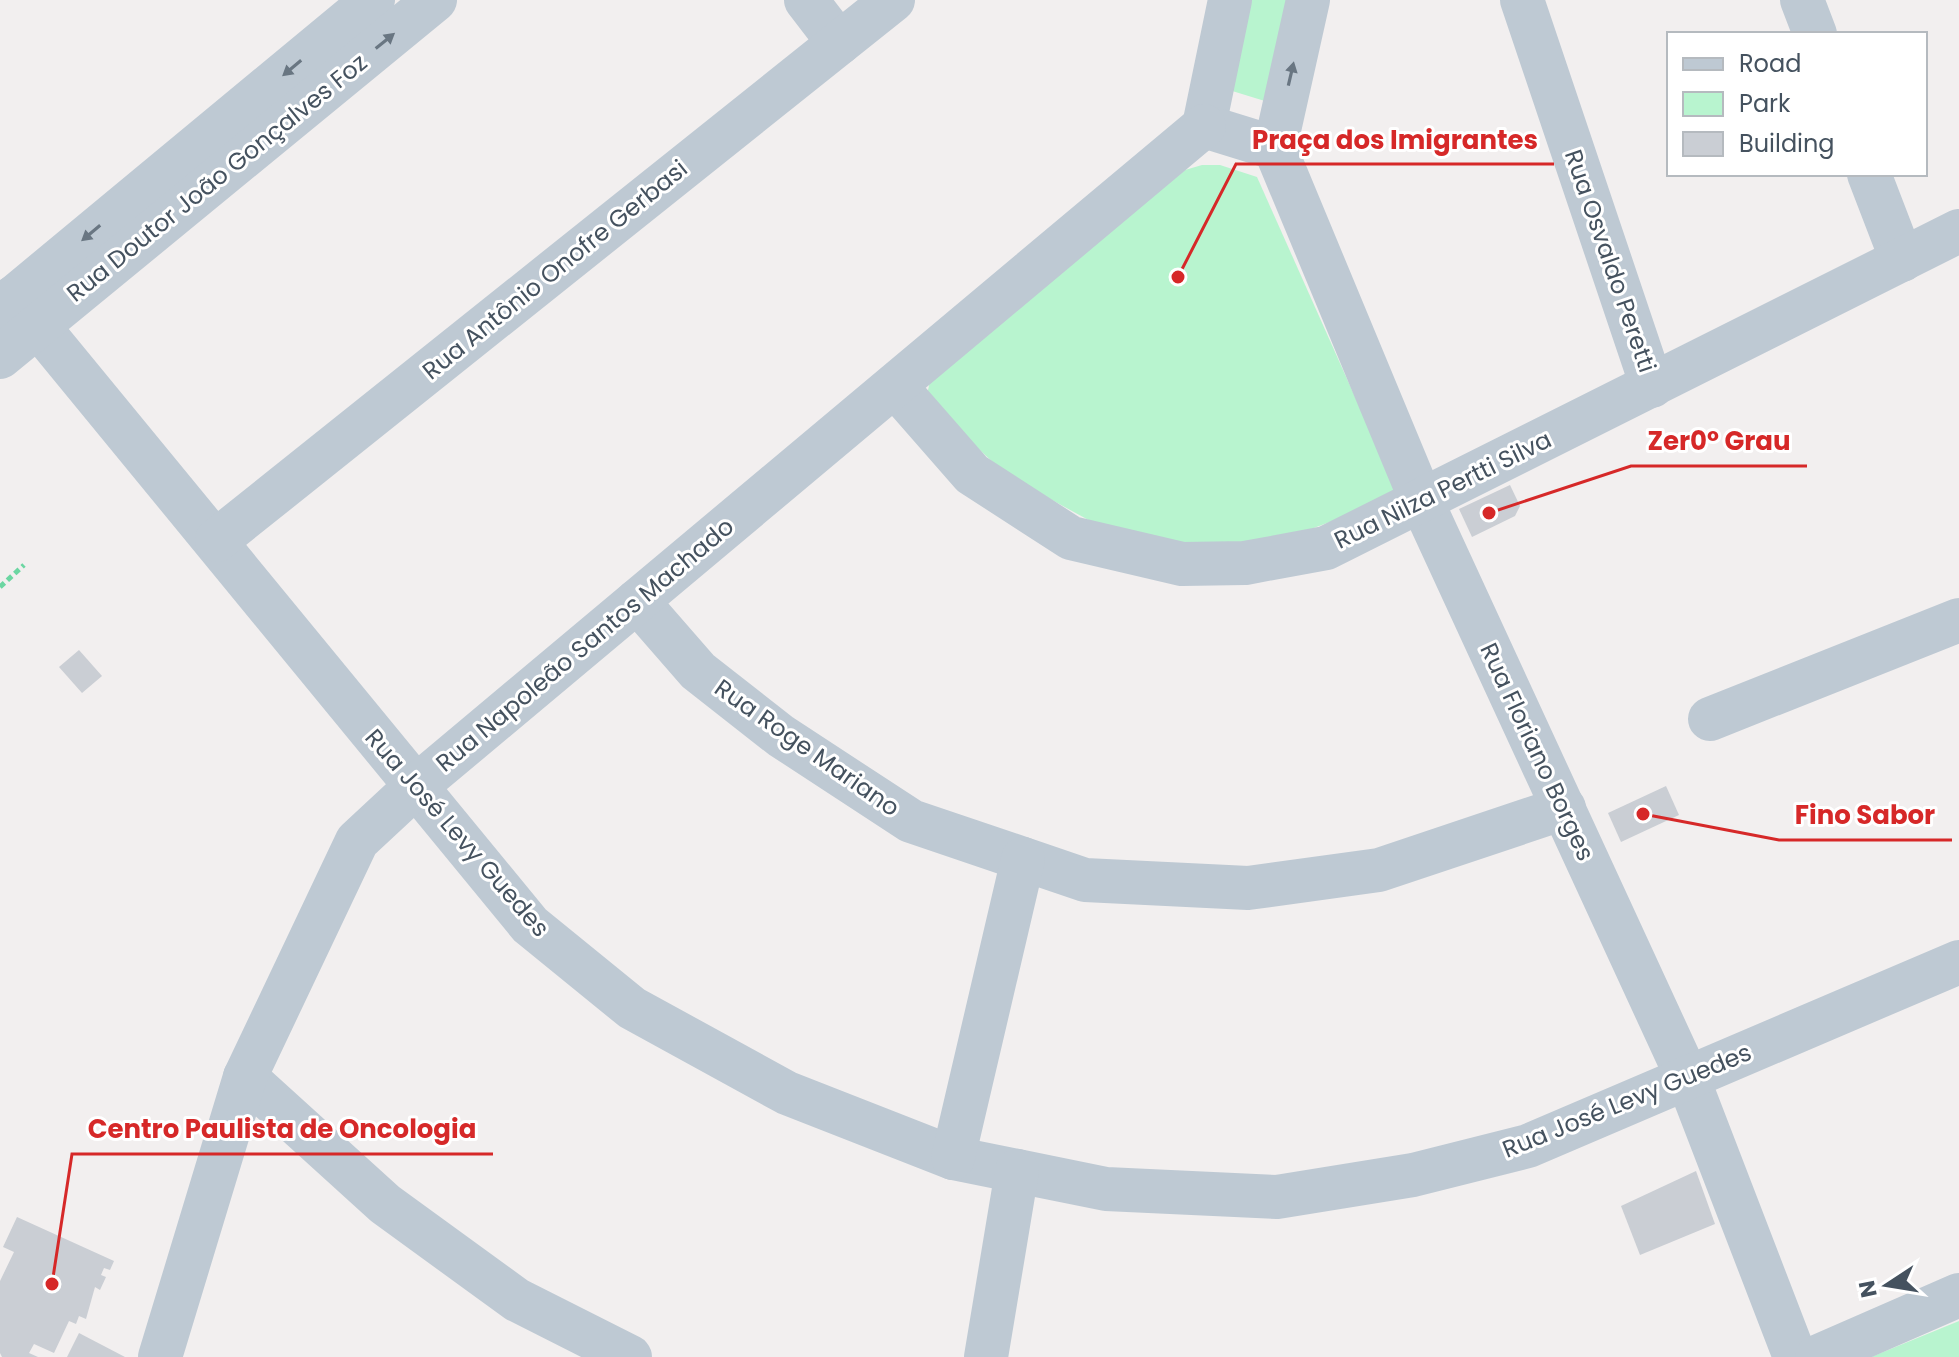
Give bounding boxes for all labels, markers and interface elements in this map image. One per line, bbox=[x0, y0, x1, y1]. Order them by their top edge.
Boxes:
legend bbox=[1667, 32, 1927, 176]
one-way arrow bbox=[375, 33, 395, 50]
street label: Rua Doutor João Gonçalves Foz bbox=[60, 46, 374, 309]
text: Road bbox=[1739, 47, 1801, 80]
one-way arrow bbox=[281, 59, 302, 76]
one-way arrow bbox=[1286, 62, 1298, 87]
text: Park bbox=[1739, 87, 1791, 120]
callout: Praça dos Imigrantes bbox=[1236, 114, 1554, 164]
text: Praça dos Imigrantes bbox=[1252, 122, 1538, 158]
text: Building bbox=[1739, 127, 1835, 160]
street label: Rua Osvaldo Peretti bbox=[1557, 145, 1664, 377]
street label: Rua Antônio Onofre Gerbasi bbox=[415, 152, 694, 387]
one-way arrow bbox=[81, 224, 101, 241]
callout: Zer0º Grau bbox=[1631, 416, 1807, 466]
street label: Rua Nilza Pertti Silva bbox=[1329, 423, 1557, 557]
text: Zer0º Grau bbox=[1647, 423, 1791, 459]
street label: Rua Napoleão Santos Machado bbox=[429, 510, 741, 779]
street label: Rua Floriano Borges bbox=[1472, 638, 1602, 866]
street label: Rua Roge Mariano bbox=[708, 671, 906, 824]
street label: Rua José Levy Guedes bbox=[358, 722, 557, 944]
callout: Fino Sabor bbox=[1779, 790, 1952, 840]
text: Fino Sabor bbox=[1795, 797, 1935, 833]
street label: Rua José Levy Guedes bbox=[1497, 1035, 1756, 1166]
callout: Centro Paulista de Oncologia bbox=[72, 1104, 493, 1154]
text: Centro Paulista de Oncologia bbox=[88, 1111, 476, 1147]
north arrow bbox=[1847, 1245, 1927, 1325]
text: N bbox=[1851, 1278, 1885, 1300]

